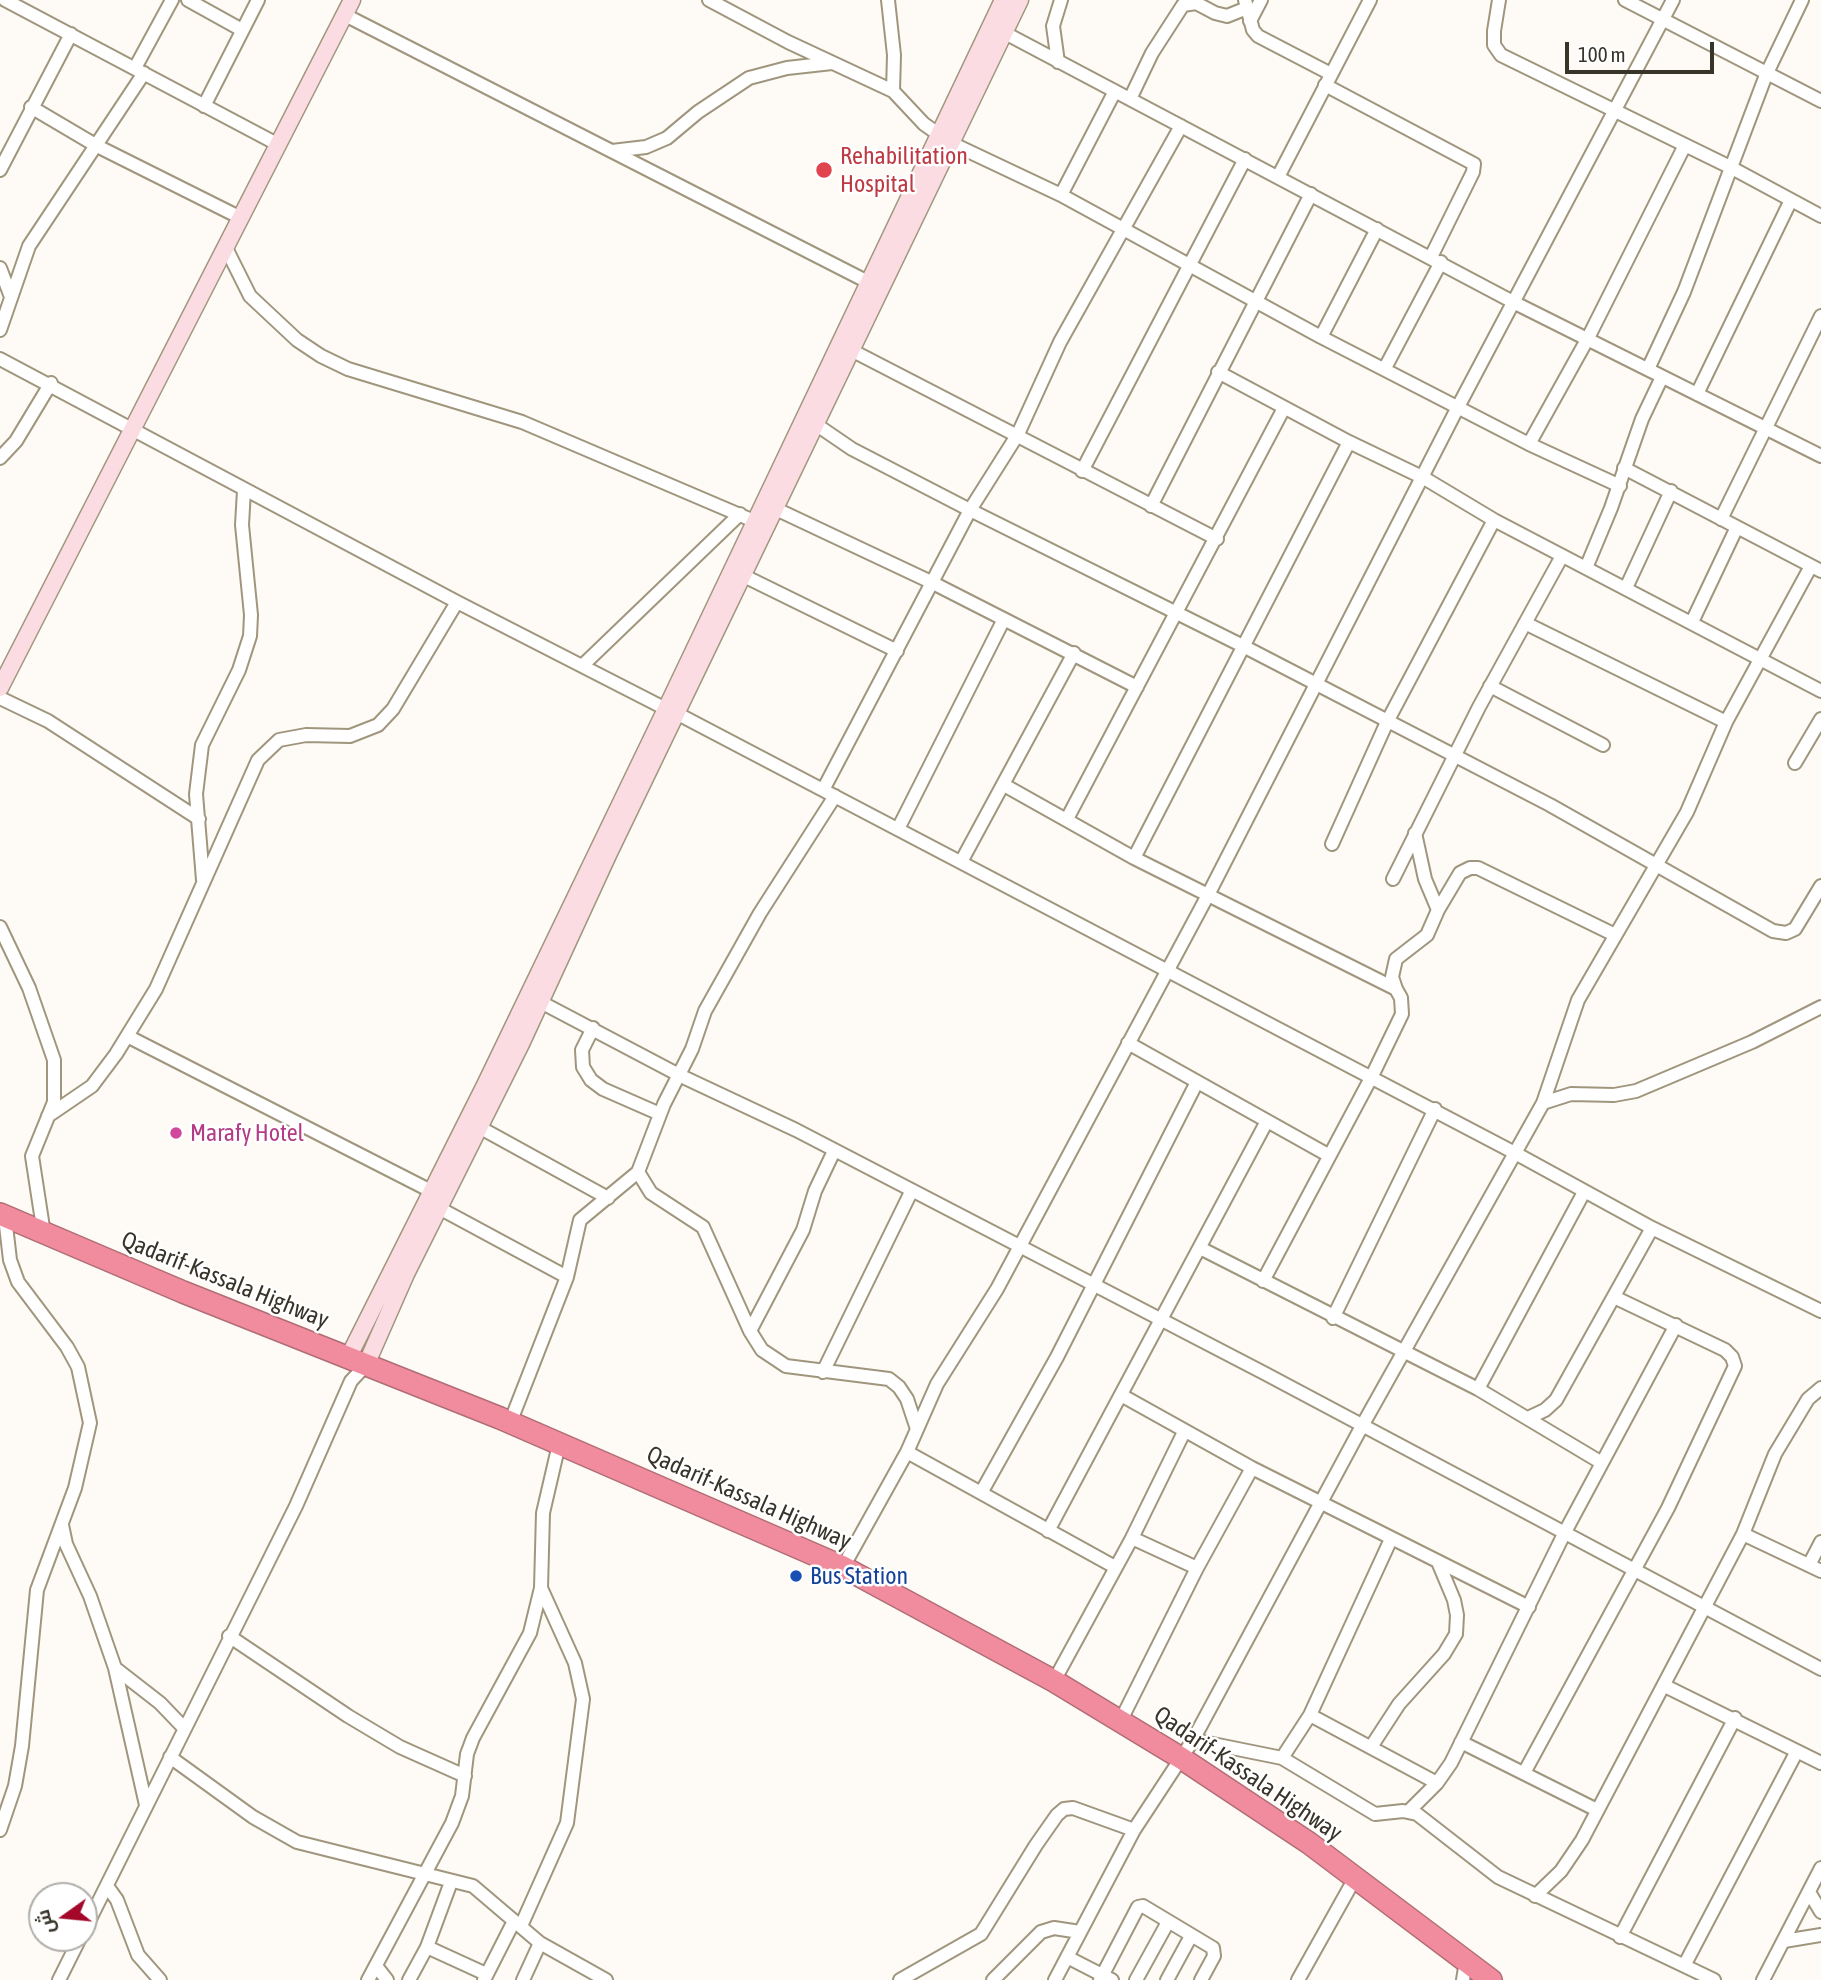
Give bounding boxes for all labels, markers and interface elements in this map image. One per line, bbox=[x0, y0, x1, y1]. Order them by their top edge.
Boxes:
scale bar bbox=[1569, 28, 1718, 72]
text: 100 m bbox=[1578, 42, 1626, 66]
place label: Rehabilitation Hospital bbox=[840, 142, 968, 198]
marker: Rehabilitation Hospital bbox=[814, 160, 834, 180]
place label: Marafy Hotel bbox=[190, 1119, 304, 1147]
marker: Marafy Hotel bbox=[168, 1125, 184, 1141]
street label: Qadarif-Kassala Highway bbox=[117, 1225, 333, 1335]
street label: Qadarif-Kassala Highway bbox=[642, 1440, 856, 1556]
place label: Bus Station bbox=[810, 1562, 908, 1590]
marker: Bus Station bbox=[788, 1568, 804, 1584]
street label: Qadarif-Kassala Highway bbox=[1148, 1700, 1348, 1848]
north arrow bbox=[28, 1882, 98, 1952]
text: ش bbox=[31, 1907, 58, 1937]

